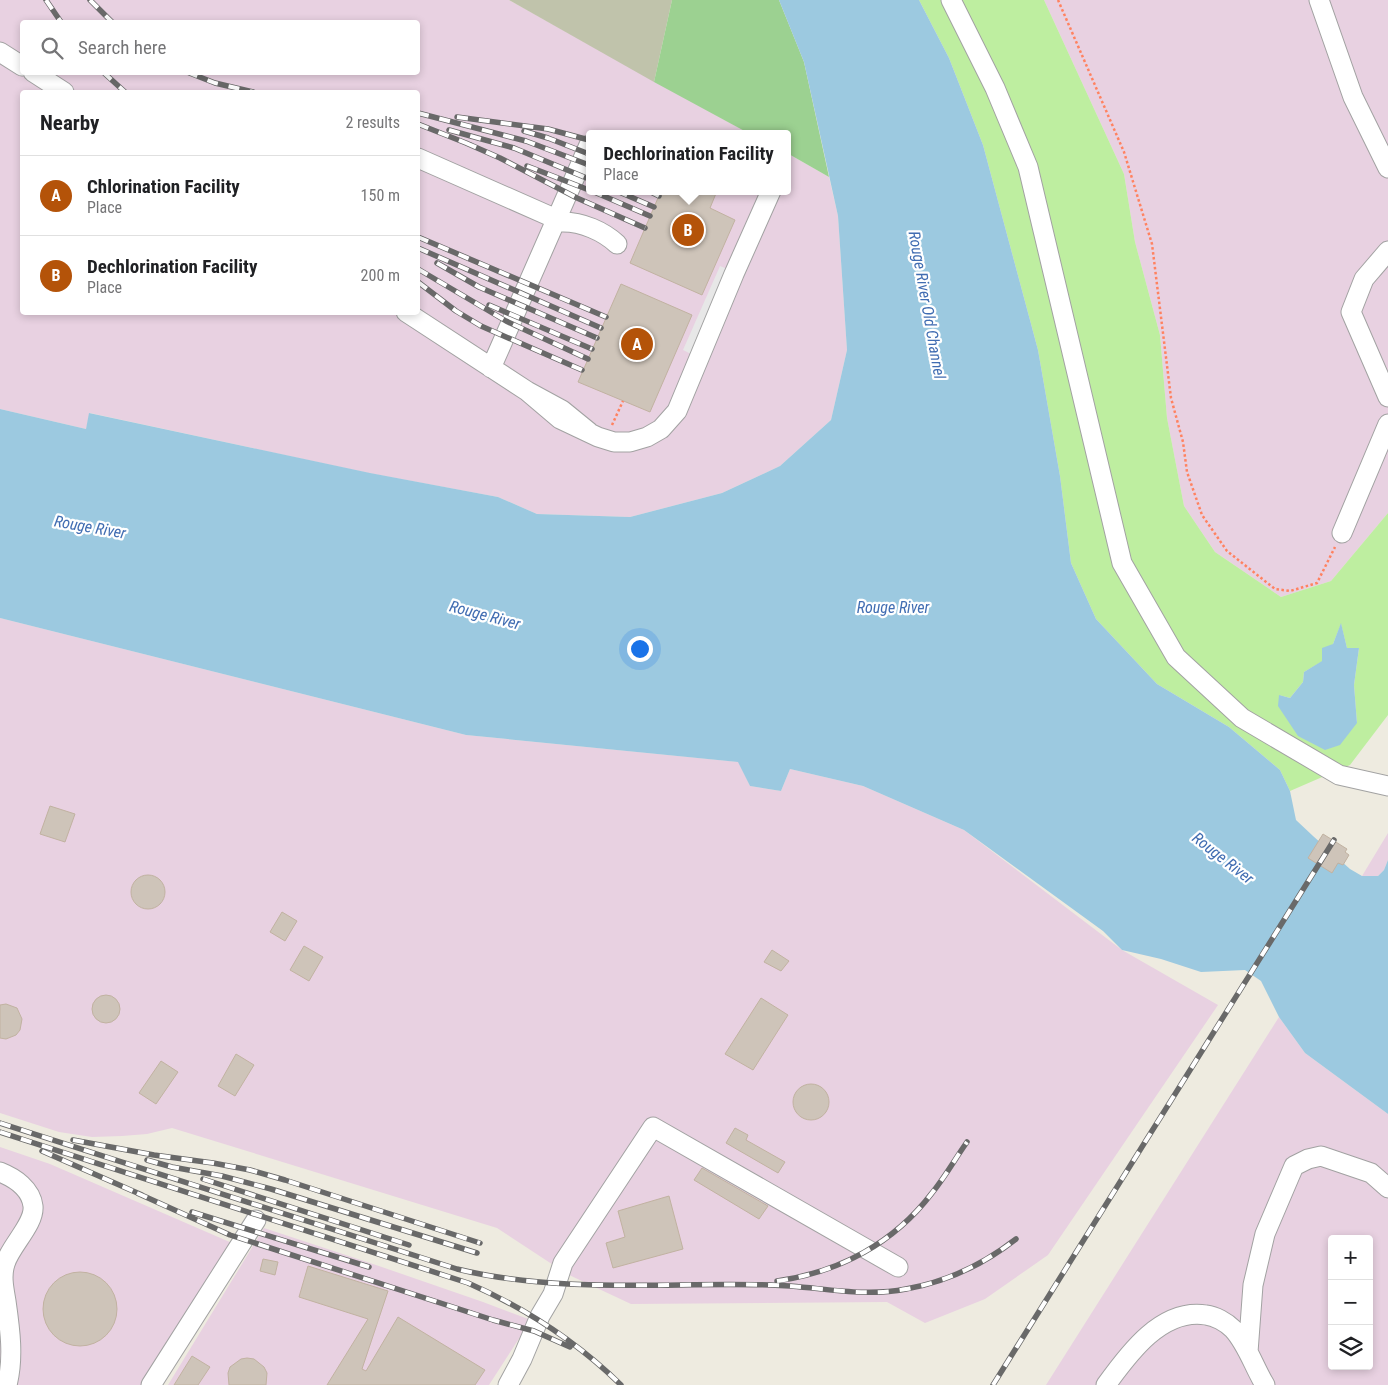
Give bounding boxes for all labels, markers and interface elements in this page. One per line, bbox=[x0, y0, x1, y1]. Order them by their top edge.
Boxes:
search box bbox=[20, 20, 420, 75]
icon: search bbox=[38, 34, 66, 62]
text: Search here bbox=[78, 36, 166, 59]
text: Nearby bbox=[40, 111, 99, 135]
text: 2 results bbox=[345, 113, 400, 132]
popup bbox=[586, 130, 791, 195]
text: Dechlorination Facility bbox=[603, 142, 774, 165]
text: Place bbox=[603, 165, 638, 184]
text: Chlorination Facility bbox=[87, 175, 240, 198]
text: A bbox=[51, 186, 61, 205]
text: 150 m bbox=[361, 186, 400, 205]
text: Place bbox=[87, 198, 122, 217]
pin: B bbox=[672, 211, 704, 249]
water label: Rouge River Old Channel bbox=[905, 230, 949, 381]
text: Dechlorination Facility bbox=[87, 255, 257, 278]
text: B bbox=[52, 266, 60, 285]
text: 200 m bbox=[361, 266, 400, 285]
text: Place bbox=[87, 278, 122, 297]
pin: A bbox=[621, 325, 653, 363]
water label: Rouge River bbox=[53, 511, 129, 543]
water label: Rouge River bbox=[448, 596, 524, 634]
water label: Rouge River bbox=[857, 598, 930, 617]
your location bbox=[627, 636, 653, 662]
water label: Rouge River bbox=[1189, 828, 1258, 889]
map controls bbox=[1328, 1235, 1373, 1370]
button: + bbox=[1328, 1235, 1373, 1280]
button: − bbox=[1328, 1280, 1373, 1325]
button: layers bbox=[1328, 1325, 1373, 1370]

